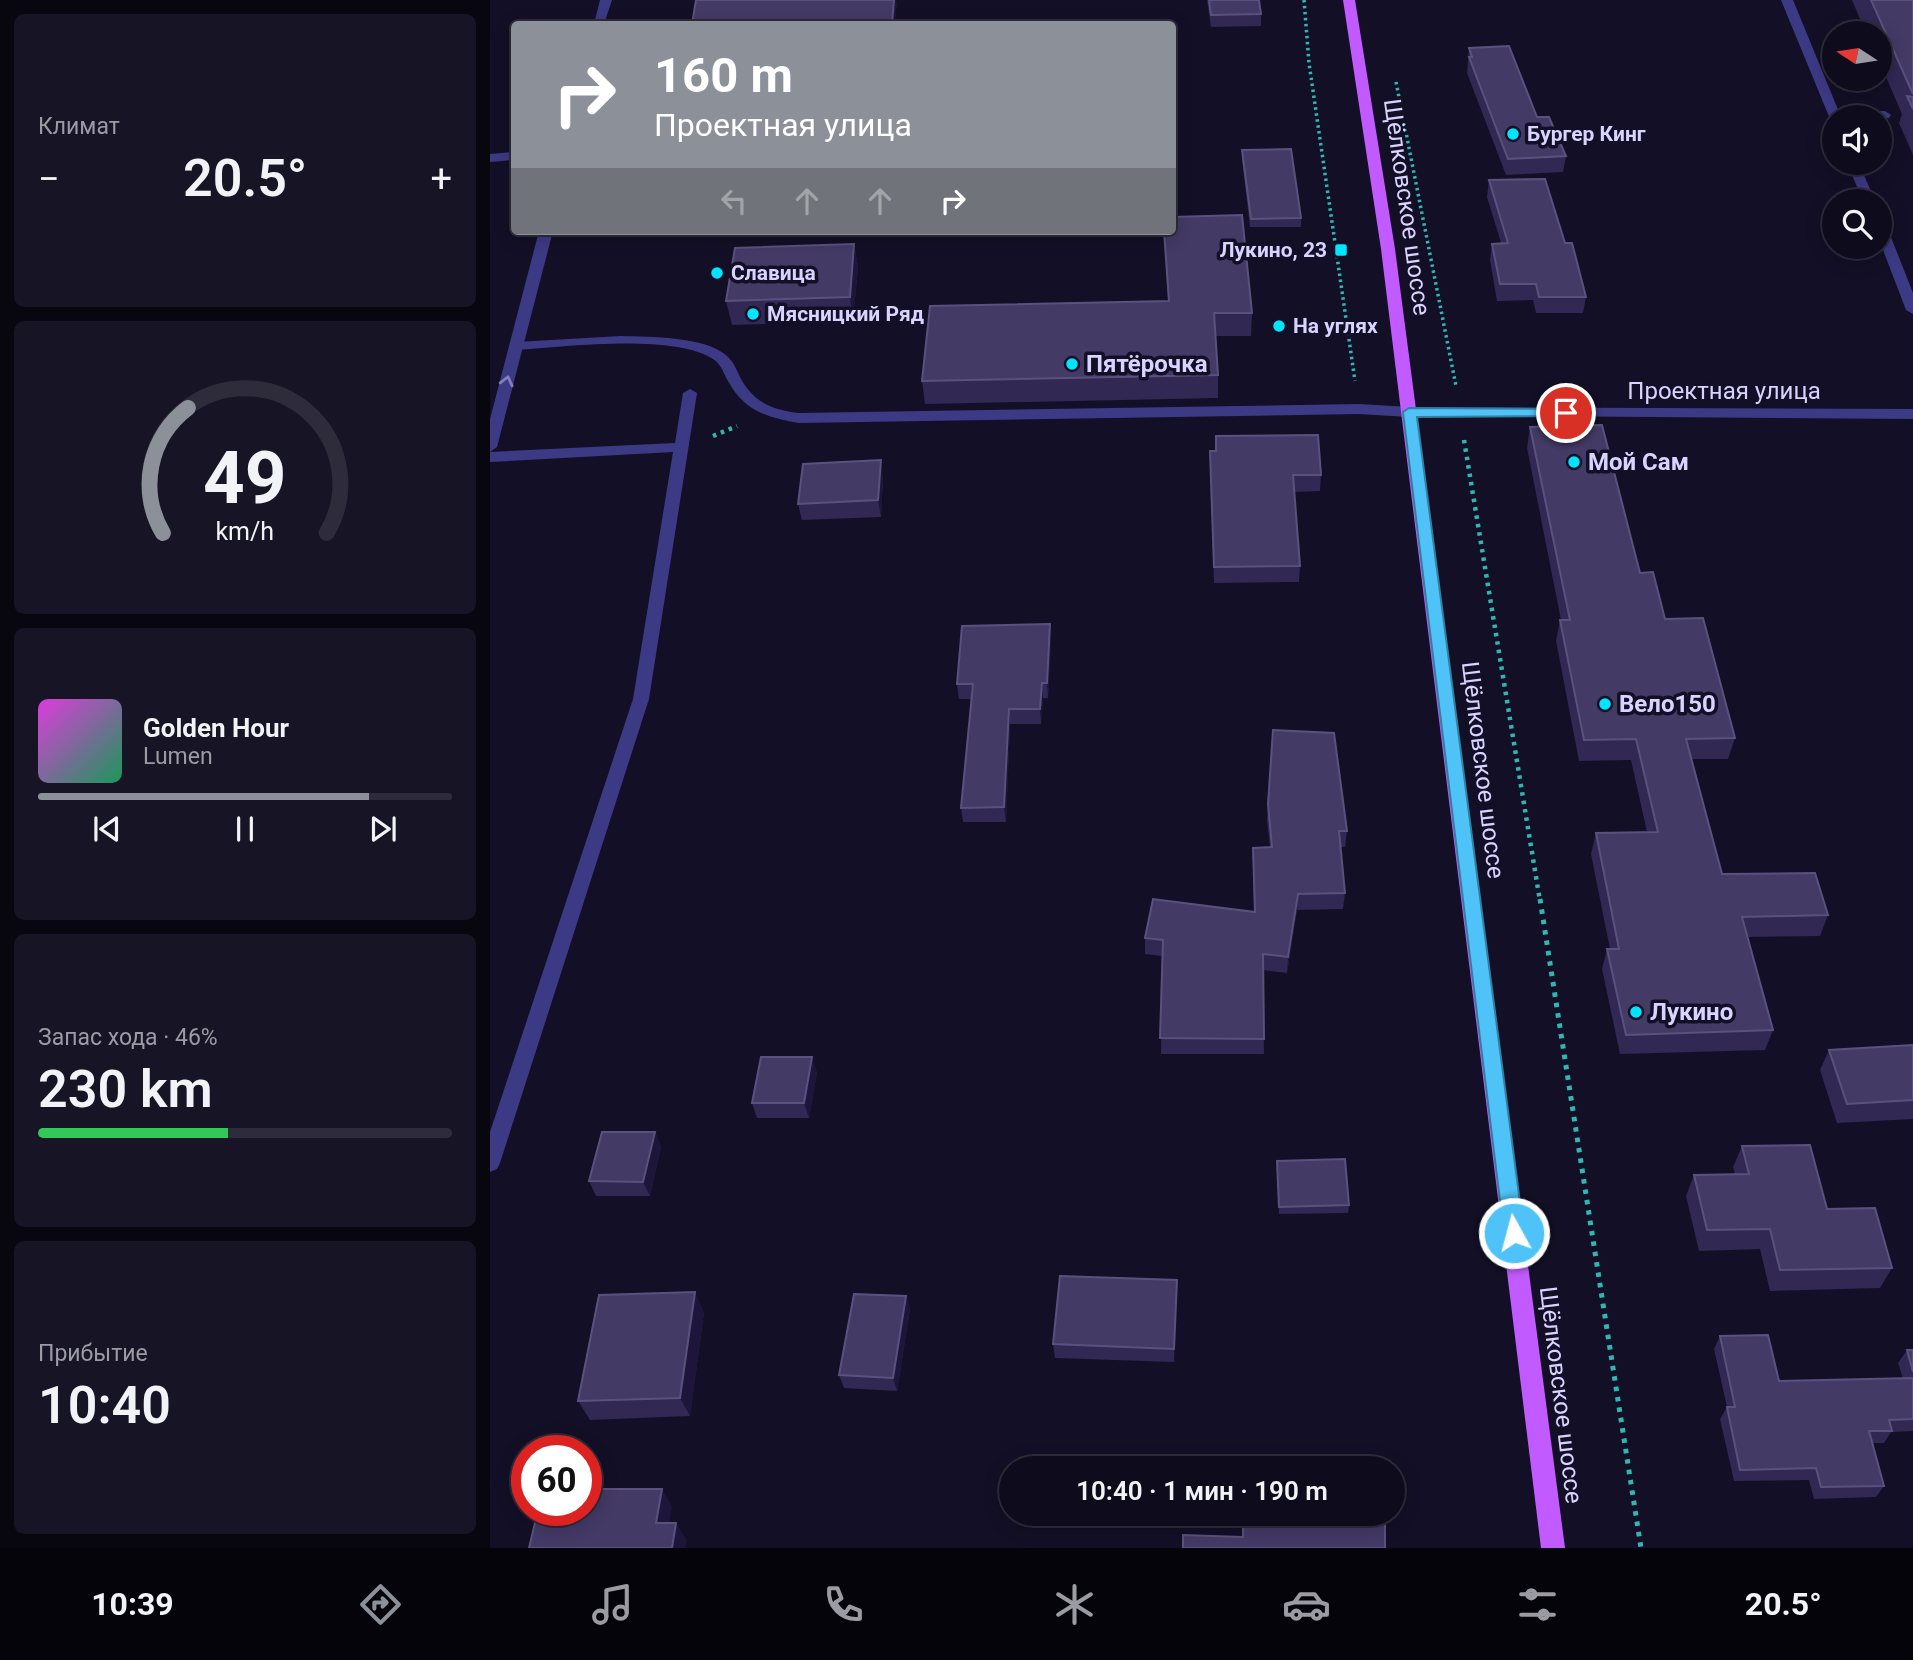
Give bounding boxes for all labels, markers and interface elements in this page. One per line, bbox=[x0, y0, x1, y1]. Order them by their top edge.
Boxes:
north arrow bbox=[1822, 21, 1892, 91]
map controls bbox=[1822, 21, 1892, 259]
text: 160 m bbox=[654, 47, 793, 104]
icon: right bbox=[539, 49, 630, 140]
street label: Щёлковское шоссе bbox=[1378, 97, 1436, 317]
button: sound bbox=[1822, 105, 1892, 175]
text: Проектная улица bbox=[654, 106, 912, 144]
text: Климат bbox=[38, 113, 120, 140]
place label: Бургер Кинг bbox=[1527, 122, 1646, 146]
marker: Бургер Кинг bbox=[1505, 126, 1521, 142]
text: 20.5° bbox=[183, 148, 307, 209]
text: − bbox=[38, 157, 60, 201]
text: + bbox=[430, 157, 452, 201]
icon: left bbox=[715, 182, 753, 220]
icon: ahead bbox=[788, 182, 826, 220]
icon: ahead bbox=[861, 182, 899, 220]
icon: right bbox=[934, 182, 972, 220]
button: search bbox=[1822, 189, 1892, 259]
place label: Лукино, 23 bbox=[1220, 238, 1327, 262]
marker: Лукино, 23 bbox=[1333, 242, 1349, 258]
place label: Славица bbox=[731, 261, 816, 285]
marker: Славица bbox=[709, 265, 725, 281]
place label: Мясницкий Ряд bbox=[767, 302, 924, 326]
marker: Мясницкий Ряд bbox=[745, 306, 761, 322]
place label: На углях bbox=[1293, 314, 1378, 338]
marker: На углях bbox=[1271, 318, 1287, 334]
place label: Пятёрочка bbox=[1086, 350, 1208, 378]
marker: Пятёрочка bbox=[1064, 356, 1080, 372]
one-way arrow bbox=[499, 375, 513, 387]
street label: Проектная улица bbox=[1627, 377, 1821, 405]
pin bbox=[1536, 383, 1596, 443]
icon: arrive bbox=[1547, 394, 1585, 432]
text: 49 bbox=[203, 436, 287, 522]
place label: Мой Сам bbox=[1588, 448, 1689, 476]
marker: Мой Сам bbox=[1566, 454, 1582, 470]
text: km/h bbox=[216, 517, 274, 546]
street label: Щёлковское шоссе bbox=[1456, 660, 1510, 880]
place label: Вело150 bbox=[1619, 690, 1716, 718]
marker: Вело150 bbox=[1597, 696, 1613, 712]
text: Golden Hour bbox=[143, 713, 289, 743]
text: Lumen bbox=[143, 743, 213, 770]
icon: previous bbox=[88, 810, 126, 848]
icon: pause bbox=[226, 810, 264, 848]
icon: next bbox=[364, 810, 402, 848]
place label: Лукино bbox=[1650, 998, 1733, 1026]
marker: Лукино bbox=[1628, 1004, 1644, 1020]
text: Запас хода · 46% bbox=[38, 1024, 218, 1051]
text: 230 km bbox=[38, 1059, 213, 1120]
position arrow bbox=[1477, 1196, 1551, 1270]
street label: Щёлковское шоссе bbox=[1534, 1285, 1588, 1505]
text: Прибытие bbox=[38, 1340, 148, 1367]
text: 10:40 bbox=[38, 1375, 171, 1436]
speed limit sign: 60 bbox=[511, 1435, 602, 1526]
text: 10:40 · 1 мин · 190 m bbox=[1076, 1476, 1328, 1506]
icon: directions bbox=[356, 1580, 405, 1629]
icon: music bbox=[588, 1580, 637, 1629]
icon: phone bbox=[819, 1580, 868, 1629]
icon: climate bbox=[1050, 1580, 1099, 1629]
icon: car bbox=[1282, 1580, 1331, 1629]
icon: filters bbox=[1513, 1580, 1562, 1629]
text: 10:39 bbox=[91, 1585, 174, 1623]
text: 20.5° bbox=[1745, 1585, 1822, 1623]

